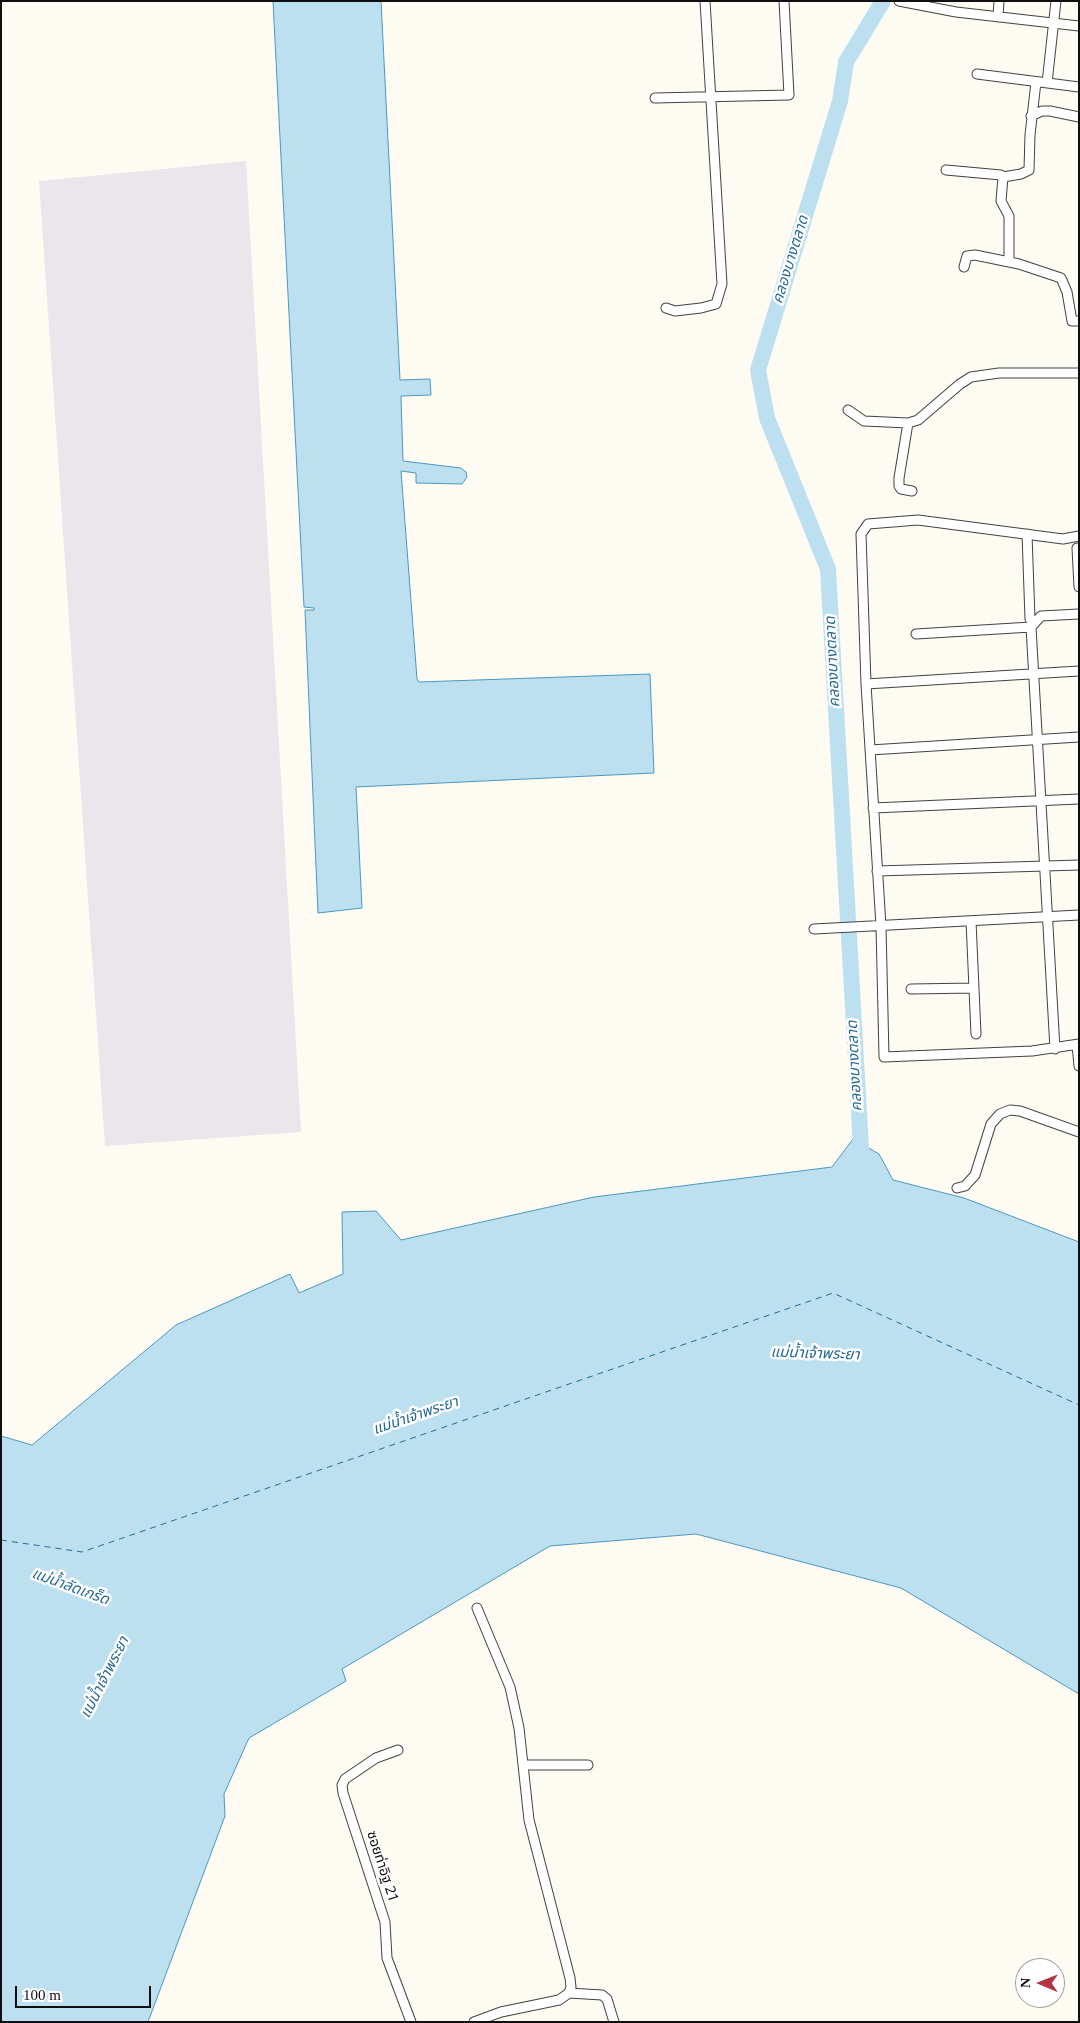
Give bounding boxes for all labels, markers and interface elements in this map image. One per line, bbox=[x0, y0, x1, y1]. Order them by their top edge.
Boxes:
water label: คลองบางตลาด bbox=[770, 214, 814, 306]
water label: คลองบางตลาด bbox=[823, 616, 845, 708]
water label: คลองบางตลาด bbox=[845, 1020, 867, 1112]
water label: แม่น้ำเจ้าพระยา bbox=[770, 1344, 860, 1366]
water label: แม่น้ำเจ้าพระยา bbox=[371, 1394, 461, 1440]
water label: แม่น้ำลัดเกร็ด bbox=[29, 1566, 111, 1610]
water label: แม่น้ำเจ้าพระยา bbox=[78, 1634, 134, 1722]
street label: ซอยท่าอิฐ 21 bbox=[362, 1829, 400, 1905]
north arrow bbox=[1015, 1958, 1065, 2008]
scale bar bbox=[18, 1976, 154, 2008]
text: N bbox=[1018, 1978, 1033, 1988]
text: 100 m bbox=[23, 1987, 61, 2003]

